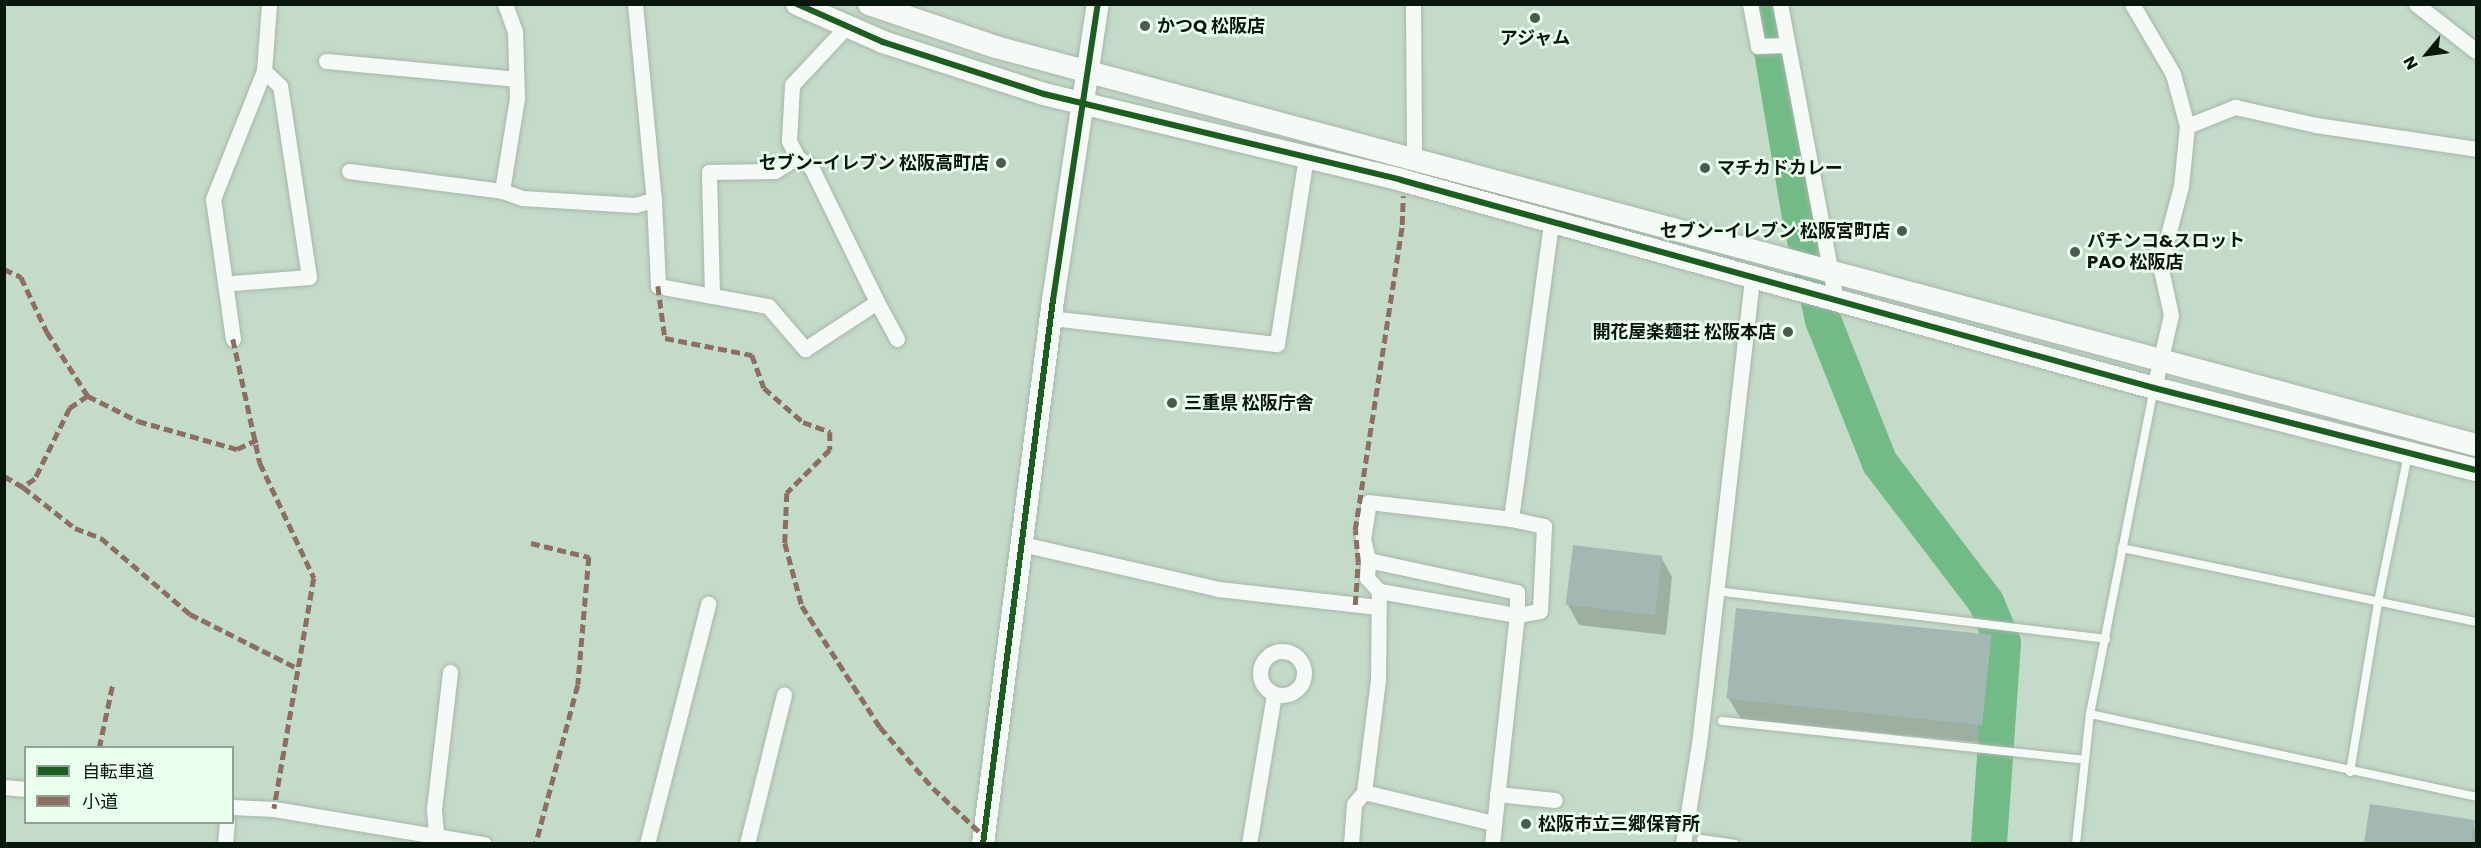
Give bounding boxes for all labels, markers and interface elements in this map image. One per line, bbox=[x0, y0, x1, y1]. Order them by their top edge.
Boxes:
marker: アジャム bbox=[1528, 11, 1542, 25]
place label: かつQ 松阪店 bbox=[1157, 15, 1265, 37]
marker: かつQ 松阪店 bbox=[1138, 19, 1152, 33]
north arrow bbox=[2397, 24, 2457, 84]
place label: アジャム bbox=[1499, 27, 1571, 49]
text: N bbox=[2398, 52, 2424, 74]
place label: セブン-イレブン 松阪高町店 bbox=[759, 152, 989, 174]
marker: セブン-イレブン 松阪高町店 bbox=[994, 156, 1008, 170]
place label: マチカドカレー bbox=[1717, 157, 1843, 179]
marker: マチカドカレー bbox=[1698, 161, 1712, 175]
place label: セブン-イレブン 松阪宮町店 bbox=[1660, 220, 1890, 242]
marker: セブン-イレブン 松阪宮町店 bbox=[1895, 224, 1909, 238]
place label: パチンコ&スロット PAO 松阪店 bbox=[2087, 231, 2245, 274]
marker: パチンコ&スロット PAO 松阪店 bbox=[2068, 245, 2082, 259]
place label: 開花屋楽麺荘 松阪本店 bbox=[1592, 321, 1776, 343]
marker: 開花屋楽麺荘 松阪本店 bbox=[1781, 325, 1795, 339]
place label: 三重県 松阪庁舎 bbox=[1184, 392, 1314, 414]
marker: 三重県 松阪庁舎 bbox=[1165, 396, 1179, 410]
legend bbox=[24, 746, 234, 824]
text: 自転車道 bbox=[82, 759, 154, 784]
text: 小道 bbox=[82, 789, 118, 814]
place label: 松阪市立三郷保育所 bbox=[1538, 813, 1700, 835]
marker: 松阪市立三郷保育所 bbox=[1519, 817, 1533, 831]

